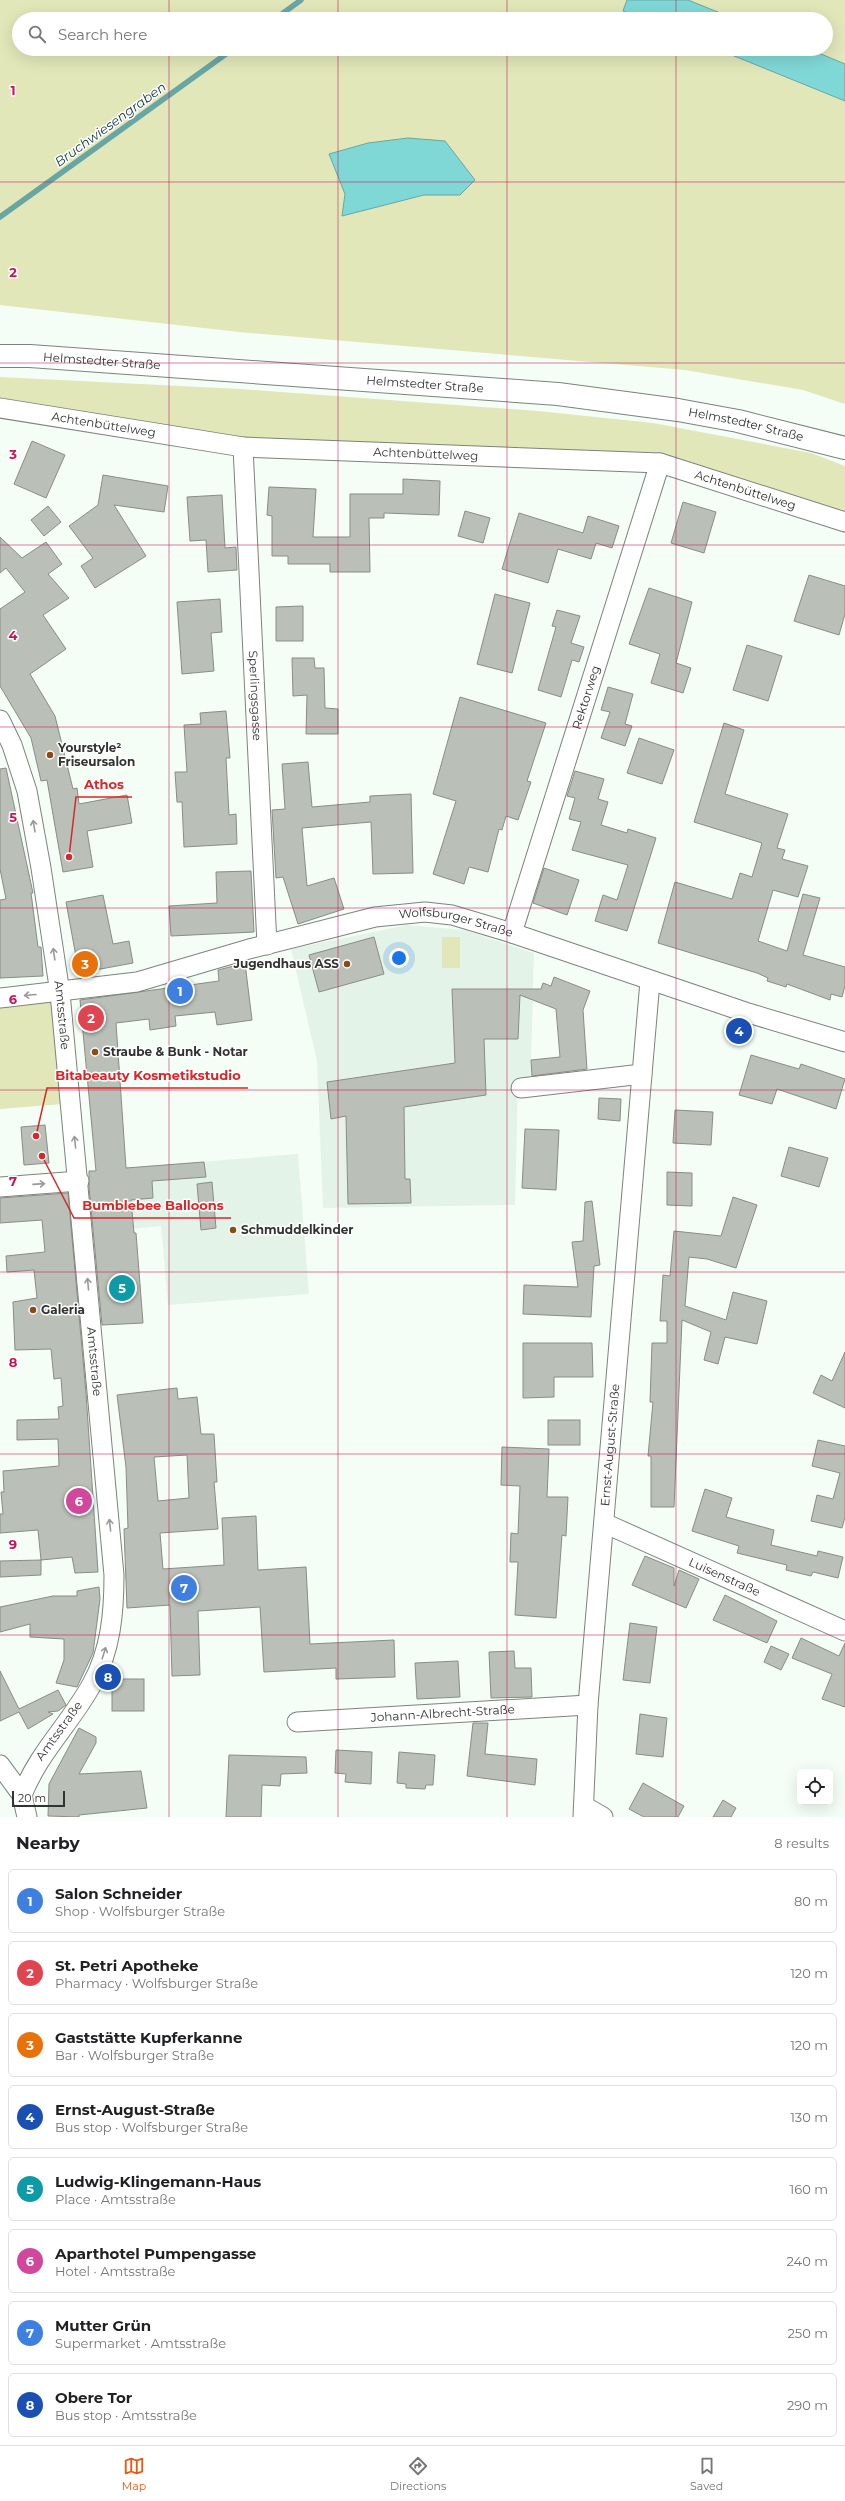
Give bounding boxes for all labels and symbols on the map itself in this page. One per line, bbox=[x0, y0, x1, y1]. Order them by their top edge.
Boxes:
water label: Bruchwiesengraben bbox=[51, 78, 169, 170]
text: 1 bbox=[10, 82, 16, 98]
text: 2 bbox=[9, 264, 17, 280]
street label: Helmstedter Straße bbox=[43, 349, 161, 372]
street label: Helmstedter Straße bbox=[366, 372, 484, 396]
street label: Helmstedter Straße bbox=[687, 404, 805, 444]
street label: Achtenbüttelweg bbox=[51, 408, 157, 440]
street label: Achtenbüttelweg bbox=[373, 444, 479, 463]
text: 3 bbox=[8, 446, 17, 462]
street label: Achtenbüttelweg bbox=[693, 467, 798, 513]
text: 4 bbox=[9, 627, 18, 643]
street label: Sperlingsgasse bbox=[246, 650, 265, 741]
street label: Rektorweg bbox=[569, 663, 603, 731]
place label: Yourstyle² Friseursalon bbox=[57, 740, 135, 769]
marker: Yourstyle² Friseursalon bbox=[45, 750, 55, 760]
callout: Athos bbox=[76, 772, 132, 797]
text: Athos bbox=[83, 776, 124, 792]
text: 5 bbox=[9, 809, 17, 825]
one-way arrow bbox=[29, 820, 37, 833]
street label: Wolfsburger Straße bbox=[398, 904, 515, 940]
one-way arrow bbox=[50, 948, 58, 961]
your location bbox=[389, 948, 409, 968]
pin: 3 bbox=[72, 949, 98, 979]
place label: Jugendhaus ASS bbox=[232, 956, 339, 971]
marker: Jugendhaus ASS bbox=[342, 959, 352, 969]
pin: 1 bbox=[167, 976, 193, 1006]
street label: Amtsstraße bbox=[51, 979, 73, 1050]
text: 6 bbox=[9, 991, 18, 1007]
one-way arrow bbox=[24, 992, 37, 999]
pin: 2 bbox=[78, 1003, 104, 1033]
pin: 4 bbox=[726, 1016, 752, 1046]
place label: Straube & Bunk - Notar bbox=[103, 1044, 248, 1059]
marker: Straube & Bunk - Notar bbox=[90, 1047, 100, 1057]
callout: Bitabeauty Kosmetikstudio bbox=[47, 1063, 248, 1088]
text: Bitabeauty Kosmetikstudio bbox=[55, 1067, 241, 1083]
one-way arrow bbox=[71, 1136, 79, 1149]
text: 7 bbox=[9, 1173, 17, 1189]
one-way arrow bbox=[32, 1180, 45, 1187]
callout: Bumblebee Balloons bbox=[74, 1193, 231, 1218]
text: Bumblebee Balloons bbox=[82, 1197, 224, 1213]
place label: Schmuddelkinder bbox=[241, 1222, 353, 1237]
marker: Schmuddelkinder bbox=[228, 1225, 238, 1235]
pin: 5 bbox=[109, 1273, 135, 1303]
one-way arrow bbox=[85, 1278, 92, 1291]
place label: Galeria bbox=[41, 1302, 85, 1317]
marker: Galeria bbox=[28, 1305, 38, 1315]
street label: Amtsstraße bbox=[84, 1326, 105, 1397]
text: 8 bbox=[9, 1354, 18, 1370]
street label: Ernst-August-Straße bbox=[597, 1383, 622, 1507]
pin: 6 bbox=[66, 1486, 92, 1516]
one-way arrow bbox=[106, 1519, 113, 1532]
text: 9 bbox=[9, 1536, 17, 1552]
street label: Luisenstraße bbox=[686, 1554, 763, 1599]
pin: 7 bbox=[171, 1573, 197, 1603]
one-way arrow bbox=[101, 1648, 109, 1660]
pin: 8 bbox=[95, 1662, 121, 1692]
street label: Amtsstraße bbox=[32, 1698, 85, 1763]
street label: Johann-Albrecht-Straße bbox=[369, 1701, 515, 1725]
scale bar bbox=[12, 1789, 65, 1808]

